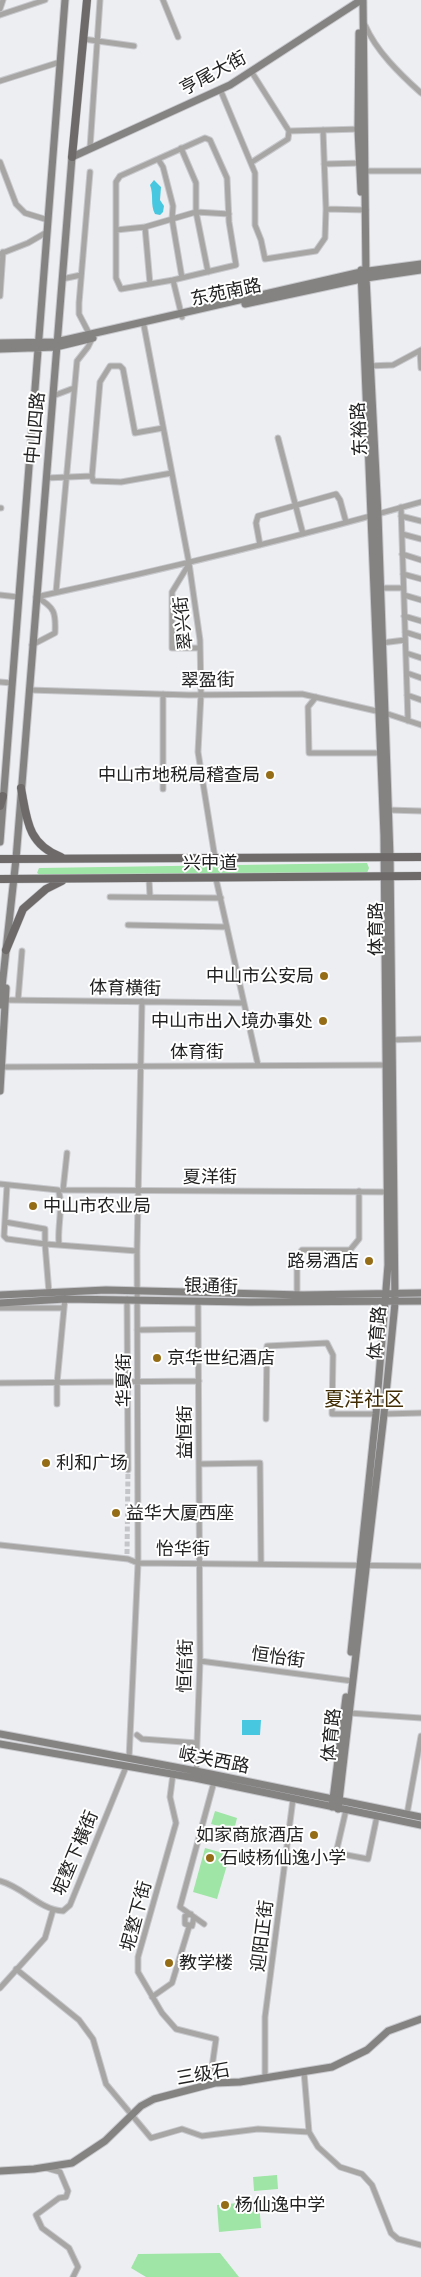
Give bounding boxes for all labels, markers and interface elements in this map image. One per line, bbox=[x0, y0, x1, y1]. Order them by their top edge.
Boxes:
street label: 亨尾大街 bbox=[176, 47, 250, 99]
street label: 东苑南路 bbox=[189, 274, 263, 310]
street label: 中山四路 bbox=[21, 391, 49, 465]
street label: 东裕路 bbox=[347, 401, 371, 457]
street label: 翠兴街 bbox=[169, 595, 197, 651]
street label: 翠盈街 bbox=[181, 669, 235, 691]
place label: 中山市地税局稽查局 bbox=[98, 764, 260, 786]
marker: 中山市地税局稽查局 bbox=[264, 769, 276, 781]
street label: 兴中道 bbox=[183, 852, 237, 874]
street label: 体育路 bbox=[365, 902, 387, 956]
place label: 中山市公安局 bbox=[206, 965, 314, 987]
marker: 中山市公安局 bbox=[318, 970, 330, 982]
street label: 体育横街 bbox=[89, 977, 161, 999]
place label: 中山市出入境办事处 bbox=[151, 1010, 313, 1032]
marker: 中山市出入境办事处 bbox=[317, 1015, 329, 1027]
street label: 体育街 bbox=[170, 1041, 224, 1063]
street label: 夏洋街 bbox=[183, 1166, 237, 1188]
place label: 中山市农业局 bbox=[43, 1195, 151, 1217]
marker: 中山市农业局 bbox=[27, 1200, 39, 1212]
place label: 路易酒店 bbox=[287, 1250, 359, 1272]
marker: 路易酒店 bbox=[363, 1255, 375, 1267]
street label: 银通街 bbox=[184, 1274, 238, 1298]
street label: 体育路 bbox=[364, 1305, 390, 1361]
place label: 京华世纪酒店 bbox=[167, 1347, 275, 1369]
marker: 京华世纪酒店 bbox=[151, 1352, 163, 1364]
street label: 华夏街 bbox=[113, 1353, 135, 1407]
district label: 夏洋社区 bbox=[324, 1387, 404, 1411]
street label: 益恒街 bbox=[174, 1405, 196, 1459]
place label: 利和广场 bbox=[56, 1452, 128, 1474]
marker: 利和广场 bbox=[40, 1457, 52, 1469]
place label: 益华大厦西座 bbox=[126, 1502, 234, 1524]
marker: 益华大厦西座 bbox=[110, 1507, 122, 1519]
street label: 怡华街 bbox=[156, 1538, 210, 1560]
street label: 恒信街 bbox=[174, 1639, 196, 1693]
street label: 恒怡街 bbox=[250, 1643, 306, 1671]
street label: 体育路 bbox=[317, 1707, 345, 1763]
street label: 岐关西路 bbox=[177, 1743, 251, 1777]
street label: 坭墪下橫街 bbox=[47, 1807, 103, 1899]
place label: 如家商旅酒店 bbox=[196, 1824, 304, 1846]
marker: 如家商旅酒店 bbox=[308, 1829, 320, 1841]
place label: 石岐杨仙逸小学 bbox=[220, 1847, 346, 1869]
marker: 石岐杨仙逸小学 bbox=[204, 1852, 216, 1864]
street label: 坭墪下街 bbox=[116, 1878, 156, 1954]
street label: 迎阳正街 bbox=[247, 1899, 277, 1973]
place label: 教学楼 bbox=[179, 1952, 233, 1974]
marker: 教学楼 bbox=[163, 1957, 175, 1969]
street label: 三级石 bbox=[175, 2059, 231, 2089]
place label: 杨仙逸中学 bbox=[235, 2194, 325, 2216]
marker: 杨仙逸中学 bbox=[219, 2199, 231, 2211]

